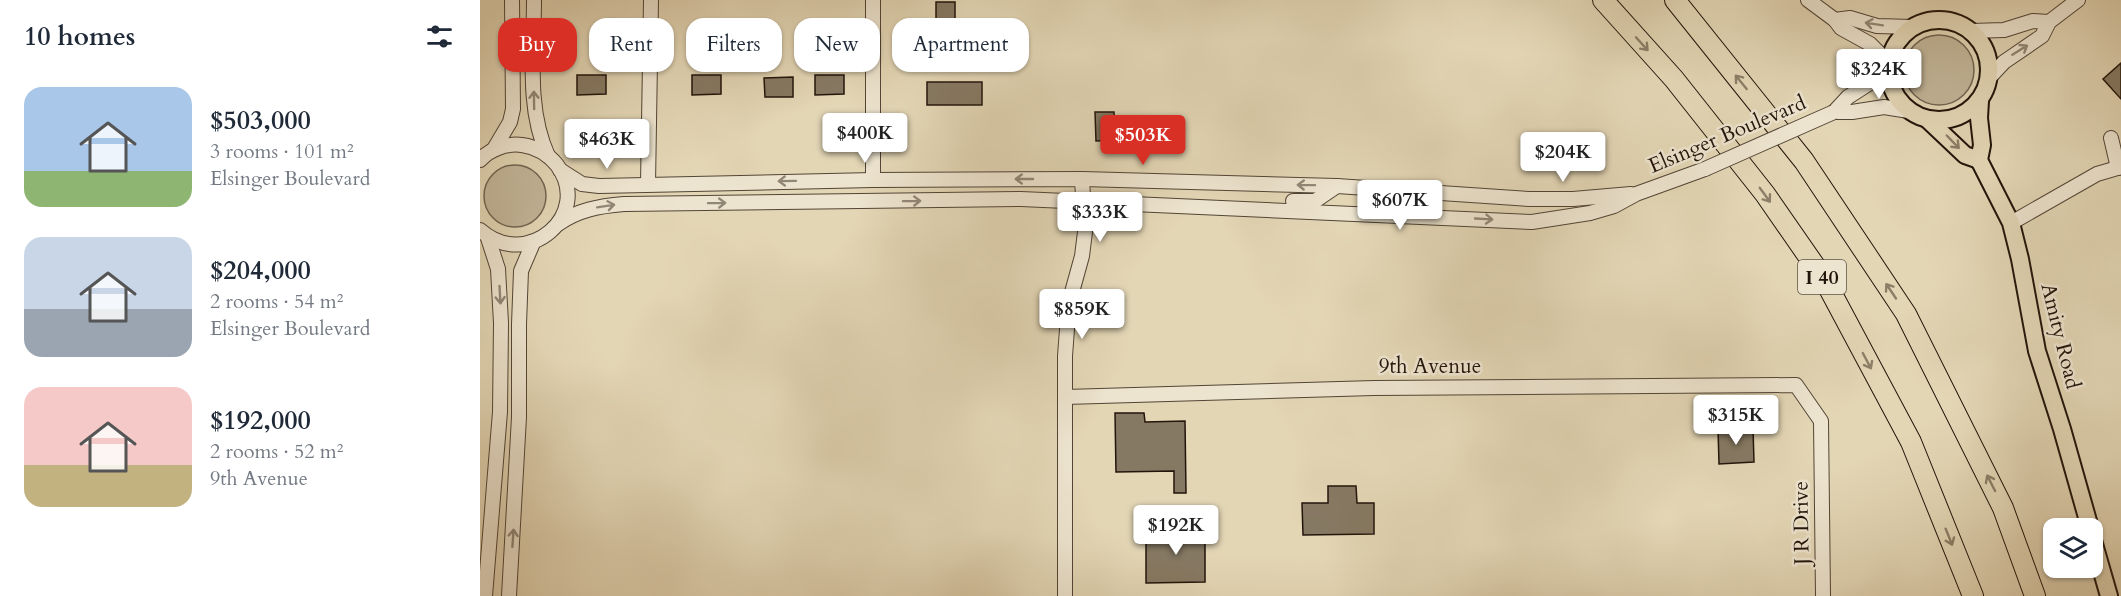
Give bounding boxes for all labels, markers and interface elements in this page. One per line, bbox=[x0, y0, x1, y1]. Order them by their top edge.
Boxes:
chip: Buy bbox=[498, 18, 577, 72]
chip: Rent bbox=[589, 18, 674, 72]
chip: Filters bbox=[686, 18, 782, 72]
chip: New bbox=[794, 18, 880, 72]
chip: Apartment bbox=[892, 18, 1029, 72]
text: 10 homes bbox=[24, 19, 135, 54]
one-way arrow bbox=[1864, 19, 1884, 30]
icon: filters bbox=[423, 20, 456, 53]
one-way arrow bbox=[1635, 36, 1649, 51]
one-way arrow bbox=[2011, 44, 2028, 56]
pin: $324K bbox=[1837, 49, 1921, 100]
text: $324K bbox=[1850, 55, 1908, 82]
one-way arrow bbox=[1734, 75, 1748, 90]
street label: Elsinger Boulevard bbox=[1644, 88, 1810, 181]
one-way arrow bbox=[528, 90, 540, 110]
text: $503,000 bbox=[210, 103, 311, 138]
icon: home bbox=[72, 111, 144, 183]
pin: $400K bbox=[823, 113, 907, 164]
pin: $503K bbox=[1101, 115, 1185, 166]
pin: $463K bbox=[565, 119, 649, 170]
text: $400K bbox=[836, 119, 894, 146]
text: $503K bbox=[1114, 121, 1172, 148]
text: $463K bbox=[578, 125, 636, 152]
pin: $204K bbox=[1521, 132, 1605, 183]
one-way arrow bbox=[1945, 134, 1959, 149]
text: 3 rooms · 101 m² bbox=[210, 138, 354, 165]
text: $204K bbox=[1534, 138, 1592, 165]
text: Elsinger Boulevard bbox=[210, 165, 370, 192]
one-way arrow bbox=[1014, 173, 1034, 185]
one-way arrow bbox=[777, 175, 797, 187]
one-way arrow bbox=[1297, 180, 1317, 191]
pin: $607K bbox=[1358, 180, 1442, 231]
text: $607K bbox=[1371, 186, 1429, 213]
one-way arrow bbox=[1759, 186, 1771, 202]
pin: $333K bbox=[1058, 192, 1142, 243]
one-way arrow bbox=[902, 195, 922, 206]
one-way arrow bbox=[707, 197, 727, 209]
text: $333K bbox=[1071, 198, 1129, 225]
one-way arrow bbox=[596, 200, 615, 211]
one-way arrow bbox=[1473, 214, 1493, 225]
text: $204,000 bbox=[210, 253, 311, 288]
road number: I 40 bbox=[1798, 260, 1846, 294]
icon: home bbox=[72, 261, 144, 333]
street label: Amity Road bbox=[2033, 280, 2088, 392]
one-way arrow bbox=[494, 284, 505, 304]
one-way arrow bbox=[1885, 284, 1897, 300]
text: 2 rooms · 54 m² bbox=[210, 288, 343, 315]
pin: $859K bbox=[1040, 289, 1124, 340]
text: $859K bbox=[1053, 295, 1111, 322]
text: Elsinger Boulevard bbox=[210, 315, 370, 342]
one-way arrow bbox=[1862, 351, 1873, 369]
street label: 9th Avenue bbox=[1379, 352, 1481, 381]
pin: $315K bbox=[1694, 395, 1778, 446]
text: $315K bbox=[1707, 401, 1765, 428]
text: $192,000 bbox=[210, 403, 311, 438]
icon: home bbox=[72, 411, 144, 483]
text: 2 rooms · 52 m² bbox=[210, 438, 343, 465]
text: 9th Avenue bbox=[210, 465, 308, 492]
one-way arrow bbox=[1984, 474, 1996, 492]
street label: J R Drive bbox=[1786, 481, 1817, 568]
pin: $192K bbox=[1134, 505, 1218, 556]
text: $192K bbox=[1147, 511, 1205, 538]
map controls bbox=[2043, 518, 2103, 578]
button: layers bbox=[2043, 518, 2103, 578]
one-way arrow bbox=[1944, 527, 1955, 546]
one-way arrow bbox=[508, 528, 519, 548]

